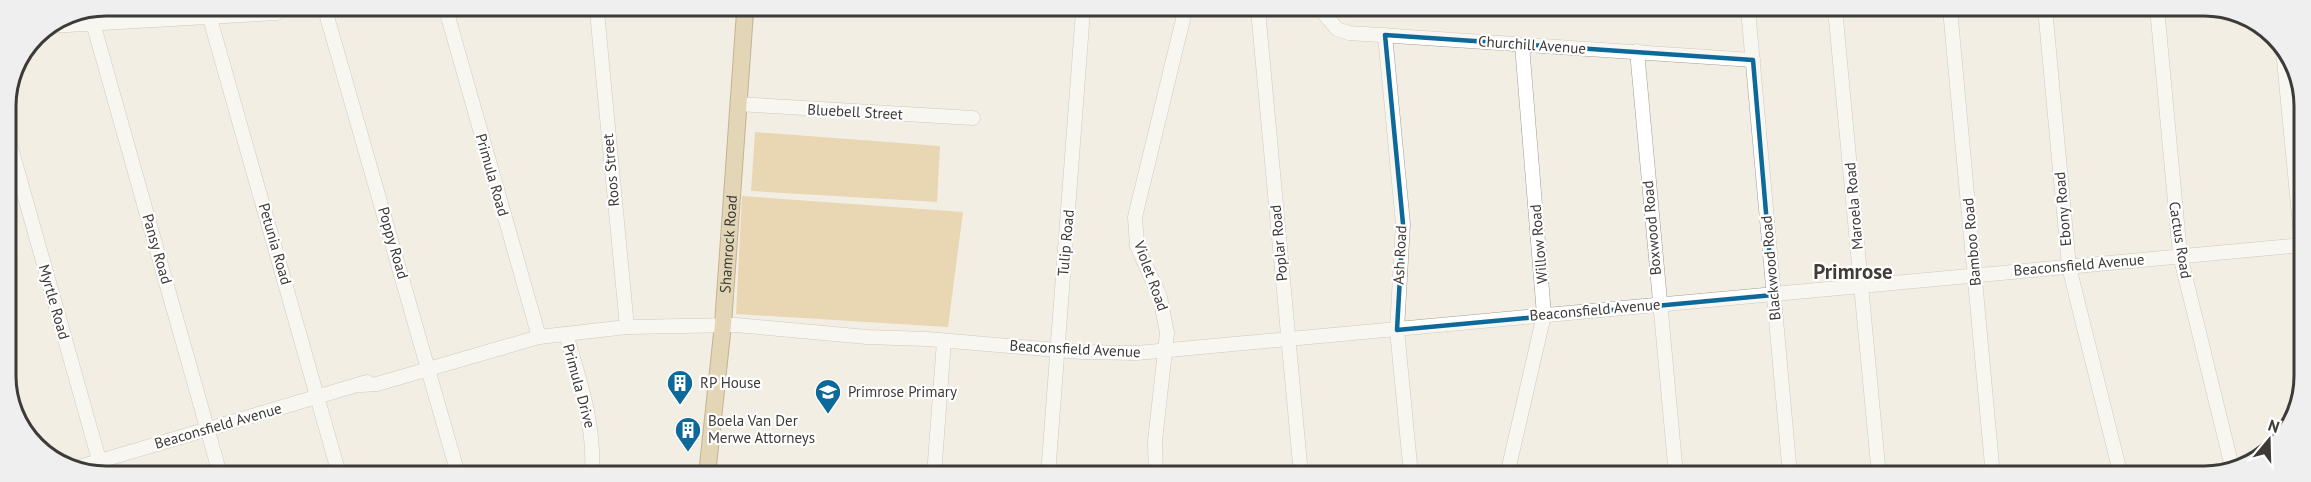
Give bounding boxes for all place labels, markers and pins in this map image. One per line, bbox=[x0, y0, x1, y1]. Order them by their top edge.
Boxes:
building icon: RP House bbox=[665, 368, 695, 406]
place label: RP House bbox=[700, 373, 761, 392]
school or university icon: Primrose Primary bbox=[813, 377, 843, 415]
place label: Primrose Primary bbox=[848, 382, 957, 401]
place label: Boela Van Der Merwe Attorneys bbox=[708, 411, 815, 447]
building icon: Boela Van Der Merwe Attorneys bbox=[673, 415, 703, 453]

